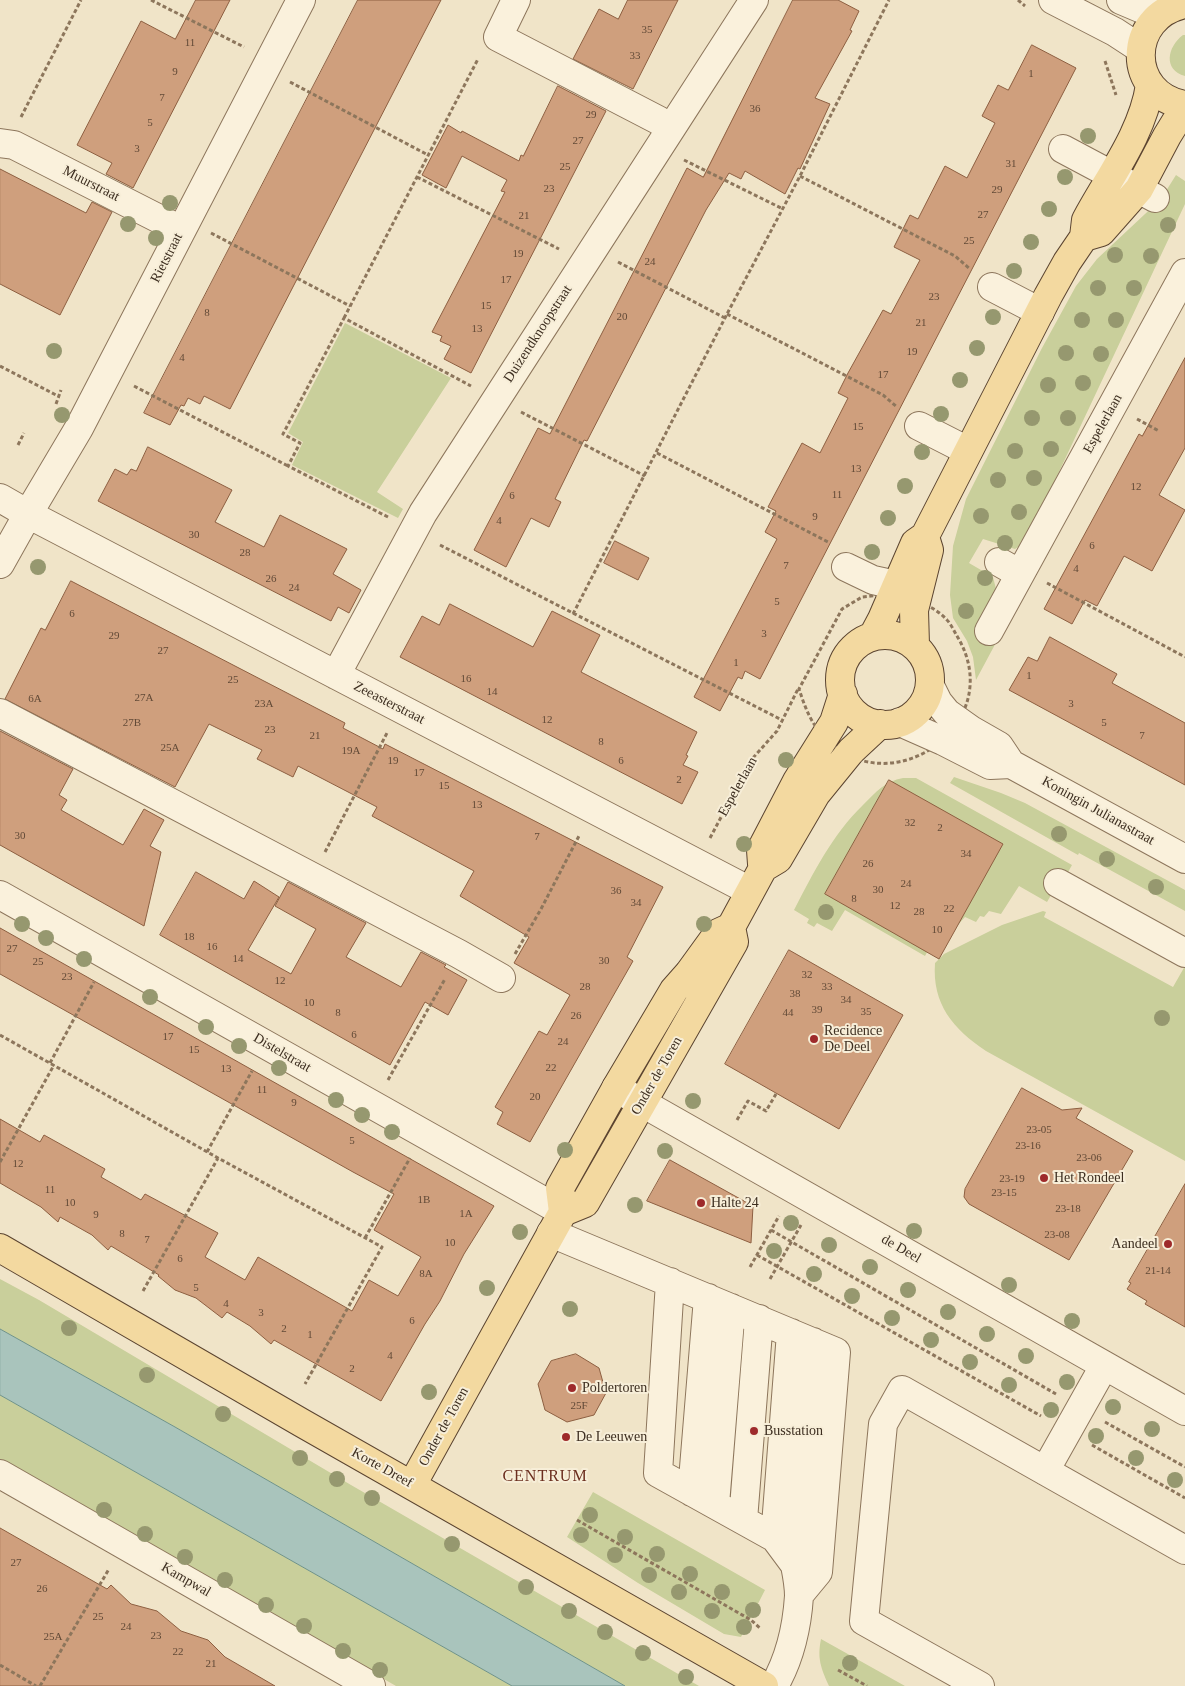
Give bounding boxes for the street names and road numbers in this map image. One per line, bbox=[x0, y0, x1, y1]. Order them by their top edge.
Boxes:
street label: Muurstraat bbox=[60, 163, 122, 205]
street label: Rietstraat bbox=[147, 230, 187, 286]
street label: Duizendknoopstraat bbox=[500, 282, 576, 386]
street label: Espelerlaan bbox=[1080, 391, 1126, 457]
street label: Zeeasterstraat bbox=[351, 678, 427, 728]
street label: Espelerlaan bbox=[715, 754, 761, 820]
street label: Koningin Julianastraat bbox=[1039, 773, 1157, 849]
street label: Distelstraat bbox=[250, 1030, 314, 1076]
street label: Onder de Toren bbox=[628, 1034, 686, 1118]
street label: de Deel bbox=[878, 1231, 924, 1267]
street label: Onder de Toren bbox=[415, 1385, 473, 1469]
street label: Korte Dreef bbox=[349, 1444, 415, 1492]
street label: Kampwal bbox=[158, 1559, 214, 1601]

